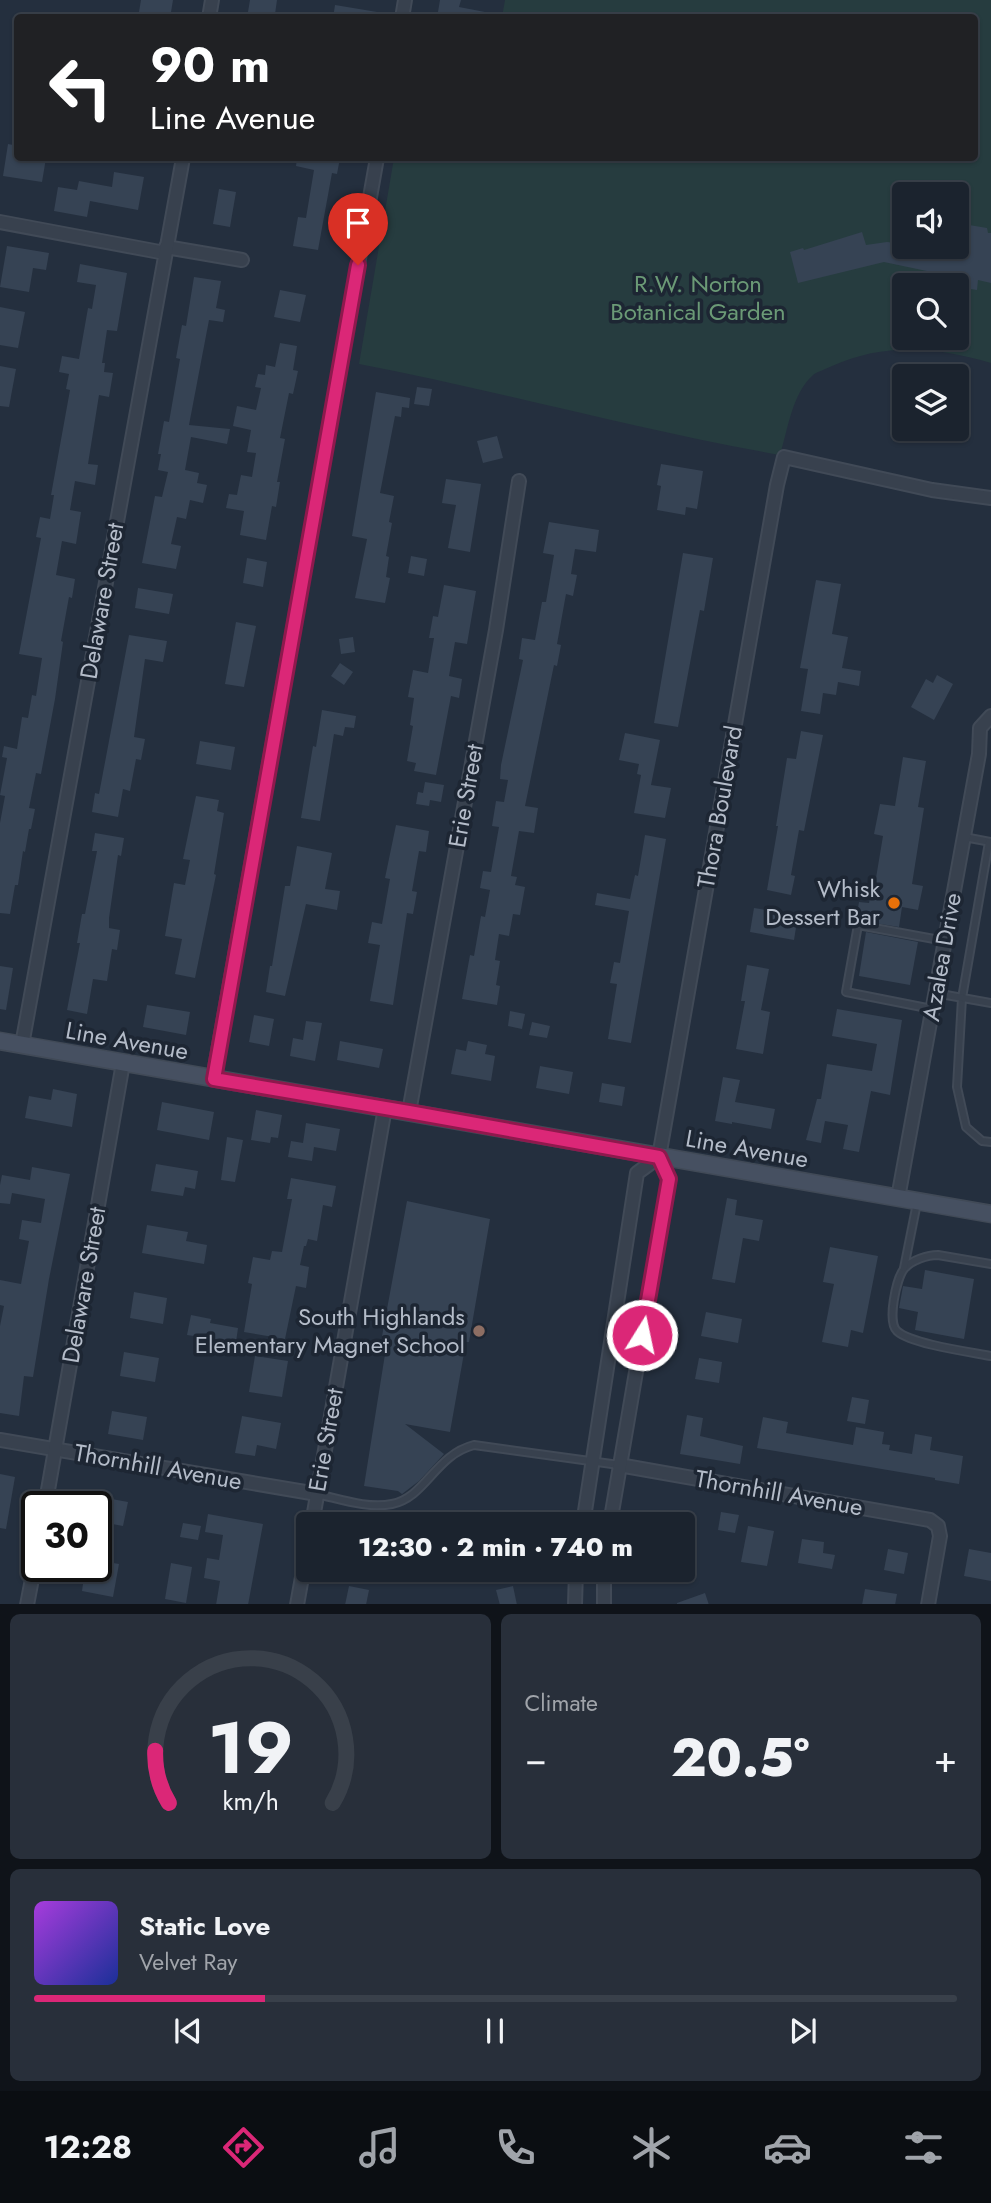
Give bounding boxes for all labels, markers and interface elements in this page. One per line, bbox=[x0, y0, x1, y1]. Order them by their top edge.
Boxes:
text: 90 m bbox=[150, 30, 270, 100]
icon: left bbox=[35, 42, 126, 133]
text: Line Avenue bbox=[150, 95, 315, 141]
map controls bbox=[892, 182, 969, 441]
button: sound bbox=[892, 182, 969, 259]
pin bbox=[328, 193, 388, 265]
icon: arrive bbox=[339, 204, 377, 242]
park label: R.W. Norton Botanical Garden bbox=[610, 266, 786, 329]
button: search bbox=[892, 273, 969, 350]
button: layers bbox=[892, 364, 969, 441]
street label: Delaware Street bbox=[71, 520, 133, 682]
street label: Thora Boulevard bbox=[688, 723, 751, 891]
street label: Erie Street bbox=[439, 741, 492, 850]
place label: Whisk Dessert Bar bbox=[765, 871, 881, 934]
street label: Azalea Drive bbox=[913, 890, 970, 1024]
marker: Whisk Dessert Bar bbox=[886, 895, 902, 911]
street label: Line Avenue bbox=[63, 1013, 191, 1069]
street label: Line Avenue bbox=[683, 1121, 811, 1177]
street label: Delaware Street bbox=[53, 1204, 115, 1366]
position arrow bbox=[605, 1298, 679, 1372]
place label: South Highlands Elementary Magnet School bbox=[195, 1299, 465, 1362]
marker: South Highlands Elementary Magnet School bbox=[471, 1323, 487, 1339]
street label: Erie Street bbox=[299, 1385, 352, 1494]
street label: Thornhill Avenue bbox=[72, 1435, 245, 1498]
street label: Thornhill Avenue bbox=[693, 1461, 866, 1524]
speed limit sign: 30 bbox=[21, 1491, 112, 1582]
text: 12:30 · 2 min · 740 m bbox=[358, 1528, 633, 1566]
text: Climate bbox=[525, 1686, 598, 1720]
text: 19 bbox=[207, 1695, 293, 1800]
text: 20.5° bbox=[671, 1720, 810, 1796]
text: − bbox=[525, 1731, 547, 1786]
text: + bbox=[934, 1731, 957, 1786]
text: km/h bbox=[222, 1782, 279, 1818]
text: Static Love bbox=[139, 1907, 271, 1945]
text: Velvet Ray bbox=[139, 1945, 237, 1979]
icon: previous bbox=[169, 2012, 207, 2050]
icon: pause bbox=[476, 2012, 514, 2050]
icon: next bbox=[784, 2012, 822, 2050]
icon: directions bbox=[219, 2123, 268, 2172]
icon: music bbox=[355, 2123, 404, 2172]
icon: phone bbox=[491, 2123, 540, 2172]
icon: climate bbox=[627, 2123, 676, 2172]
icon: car bbox=[763, 2123, 812, 2172]
icon: filters bbox=[899, 2123, 948, 2172]
text: 12:28 bbox=[43, 2124, 132, 2170]

